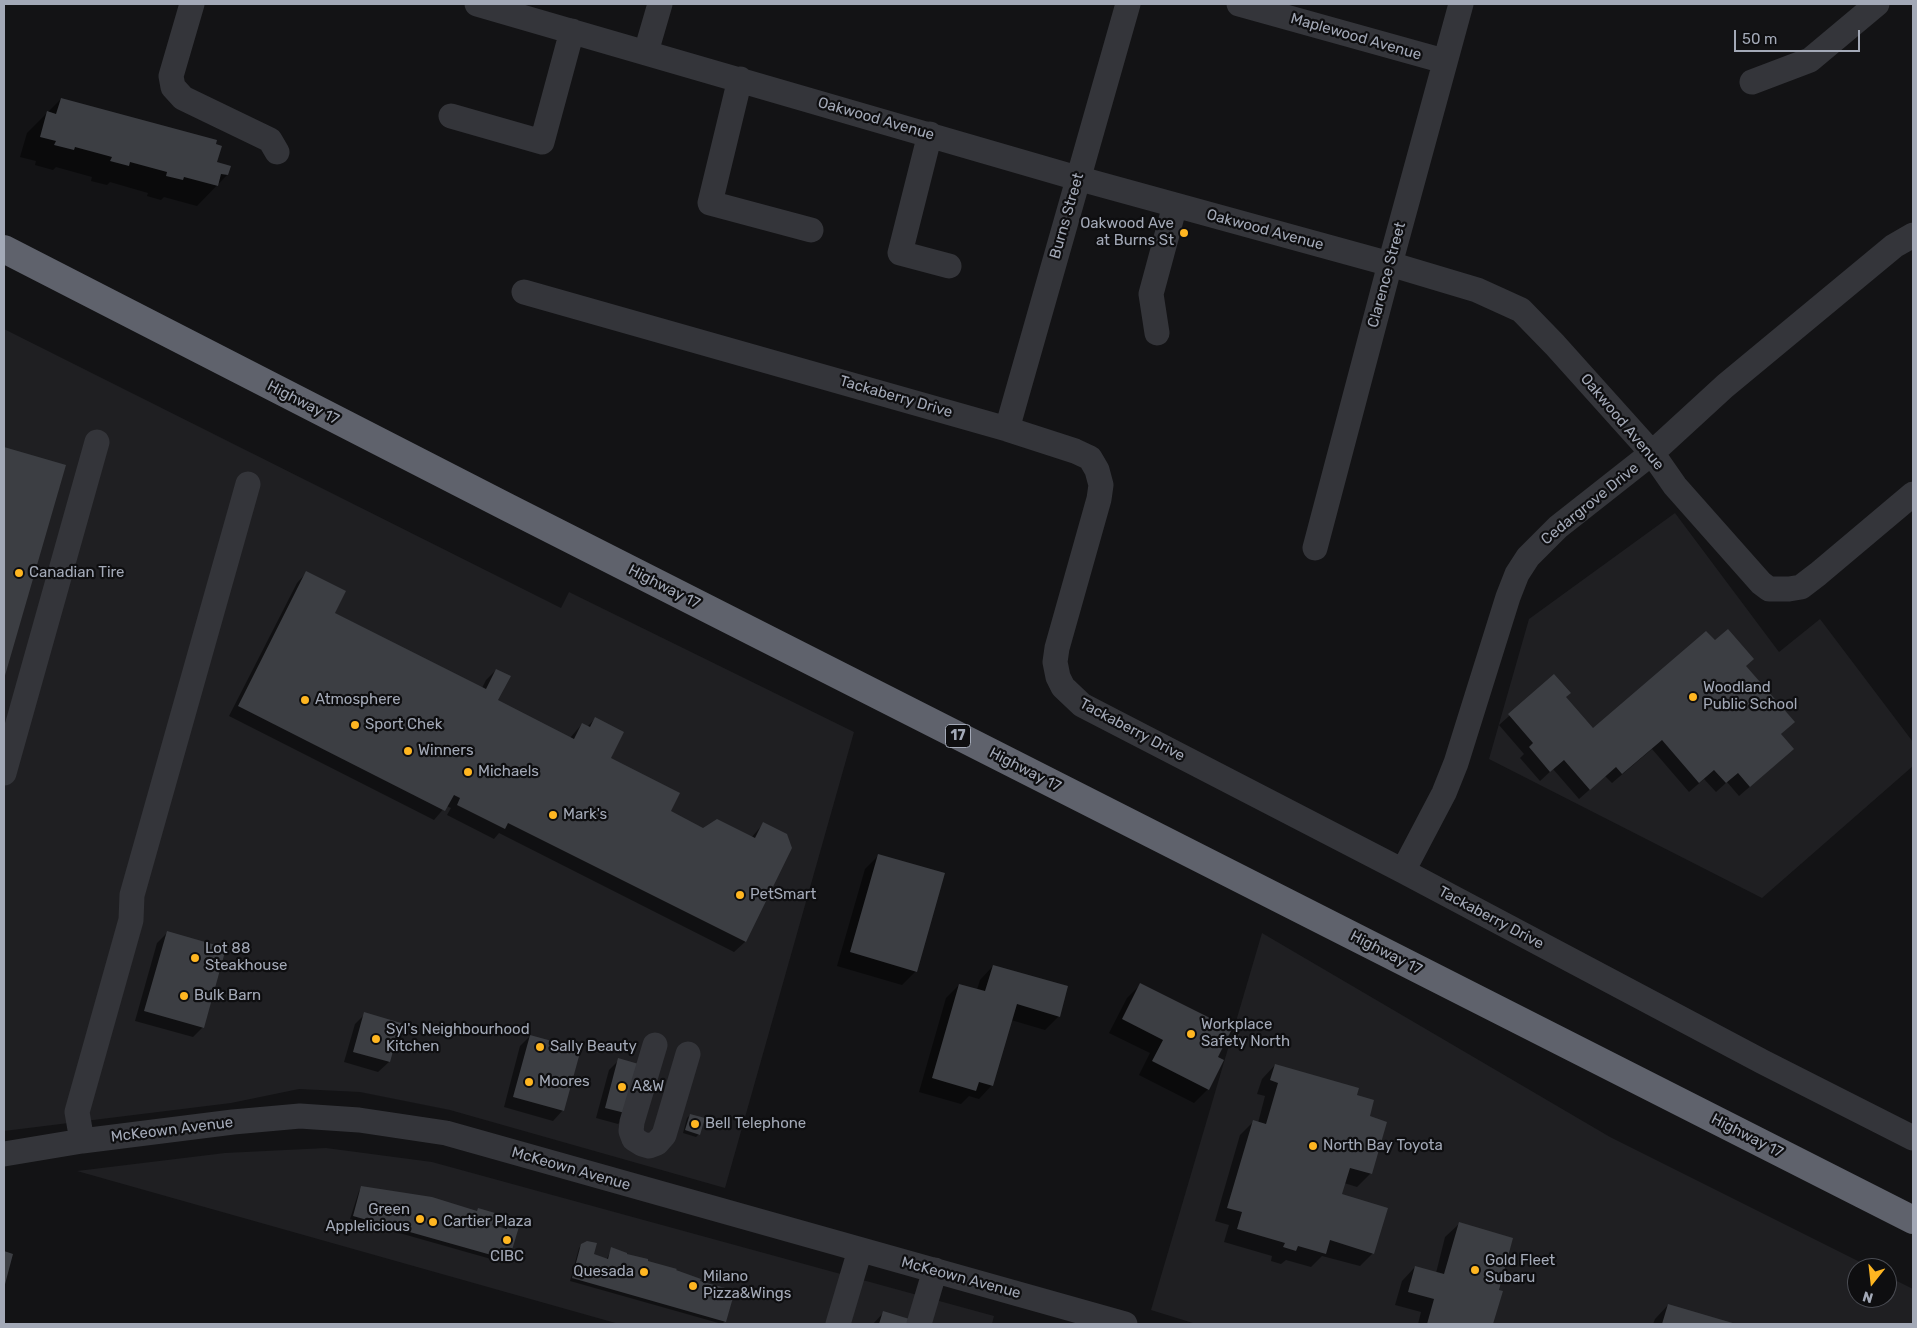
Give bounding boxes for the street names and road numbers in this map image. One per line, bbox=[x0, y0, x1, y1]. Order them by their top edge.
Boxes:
street label: Maplewood Avenue bbox=[1289, 10, 1423, 64]
street label: Oakwood Avenue bbox=[816, 94, 936, 144]
street label: Burns Street bbox=[1046, 171, 1088, 261]
street label: Oakwood Avenue bbox=[1205, 206, 1325, 254]
street label: Clarence Street bbox=[1364, 220, 1410, 330]
street label: Oakwood Avenue bbox=[1576, 370, 1668, 474]
street label: Tackaberry Drive bbox=[838, 372, 954, 422]
street label: Highway 17 bbox=[264, 377, 342, 429]
street label: Cedargrove Drive bbox=[1538, 459, 1642, 549]
street label: Highway 17 bbox=[625, 561, 703, 613]
street label: Tackaberry Drive bbox=[1076, 695, 1188, 765]
road number: 17 bbox=[946, 724, 970, 748]
street label: Highway 17 bbox=[986, 744, 1064, 796]
street label: Tackaberry Drive bbox=[1435, 883, 1547, 953]
street label: Highway 17 bbox=[1347, 927, 1425, 979]
street label: Highway 17 bbox=[1708, 1110, 1786, 1162]
street label: McKeown Avenue bbox=[110, 1114, 234, 1146]
street label: McKeown Avenue bbox=[509, 1143, 633, 1195]
street label: McKeown Avenue bbox=[899, 1253, 1023, 1303]

